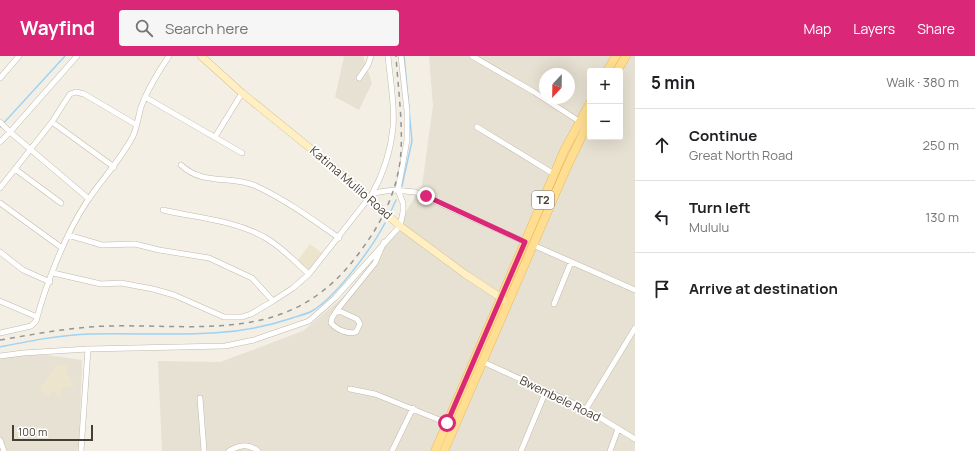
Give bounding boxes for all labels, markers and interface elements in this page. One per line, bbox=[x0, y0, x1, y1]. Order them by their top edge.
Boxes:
search box bbox=[119, 10, 399, 46]
text: Wayfind bbox=[20, 15, 95, 41]
icon: search bbox=[133, 17, 155, 39]
text: Search here bbox=[165, 18, 248, 39]
text: Map bbox=[803, 19, 831, 38]
text: Layers bbox=[853, 19, 895, 38]
text: Share bbox=[917, 19, 955, 38]
north arrow bbox=[539, 68, 575, 104]
map controls bbox=[587, 68, 623, 140]
button: + bbox=[587, 68, 623, 104]
text: 5 min bbox=[651, 71, 695, 94]
text: Walk · 380 m bbox=[886, 73, 959, 91]
button: − bbox=[587, 104, 623, 140]
text: Continue bbox=[689, 125, 757, 146]
icon: ahead bbox=[651, 134, 673, 156]
text: 250 m bbox=[923, 136, 959, 154]
street label: Katima Mulilo Road bbox=[306, 142, 396, 223]
text: Great North Road bbox=[689, 146, 793, 164]
route end bbox=[417, 187, 435, 205]
road number: T2 bbox=[532, 191, 554, 209]
text: Turn left bbox=[689, 197, 751, 218]
icon: left bbox=[651, 206, 673, 228]
text: 130 m bbox=[925, 208, 959, 226]
text: Mululu bbox=[689, 218, 729, 236]
icon: arrive bbox=[651, 278, 673, 300]
text: Arrive at destination bbox=[689, 278, 838, 299]
street label: Bwembele Road bbox=[517, 372, 604, 426]
route start bbox=[438, 414, 456, 432]
scale bar bbox=[12, 423, 93, 442]
text: 100 m bbox=[18, 424, 47, 439]

